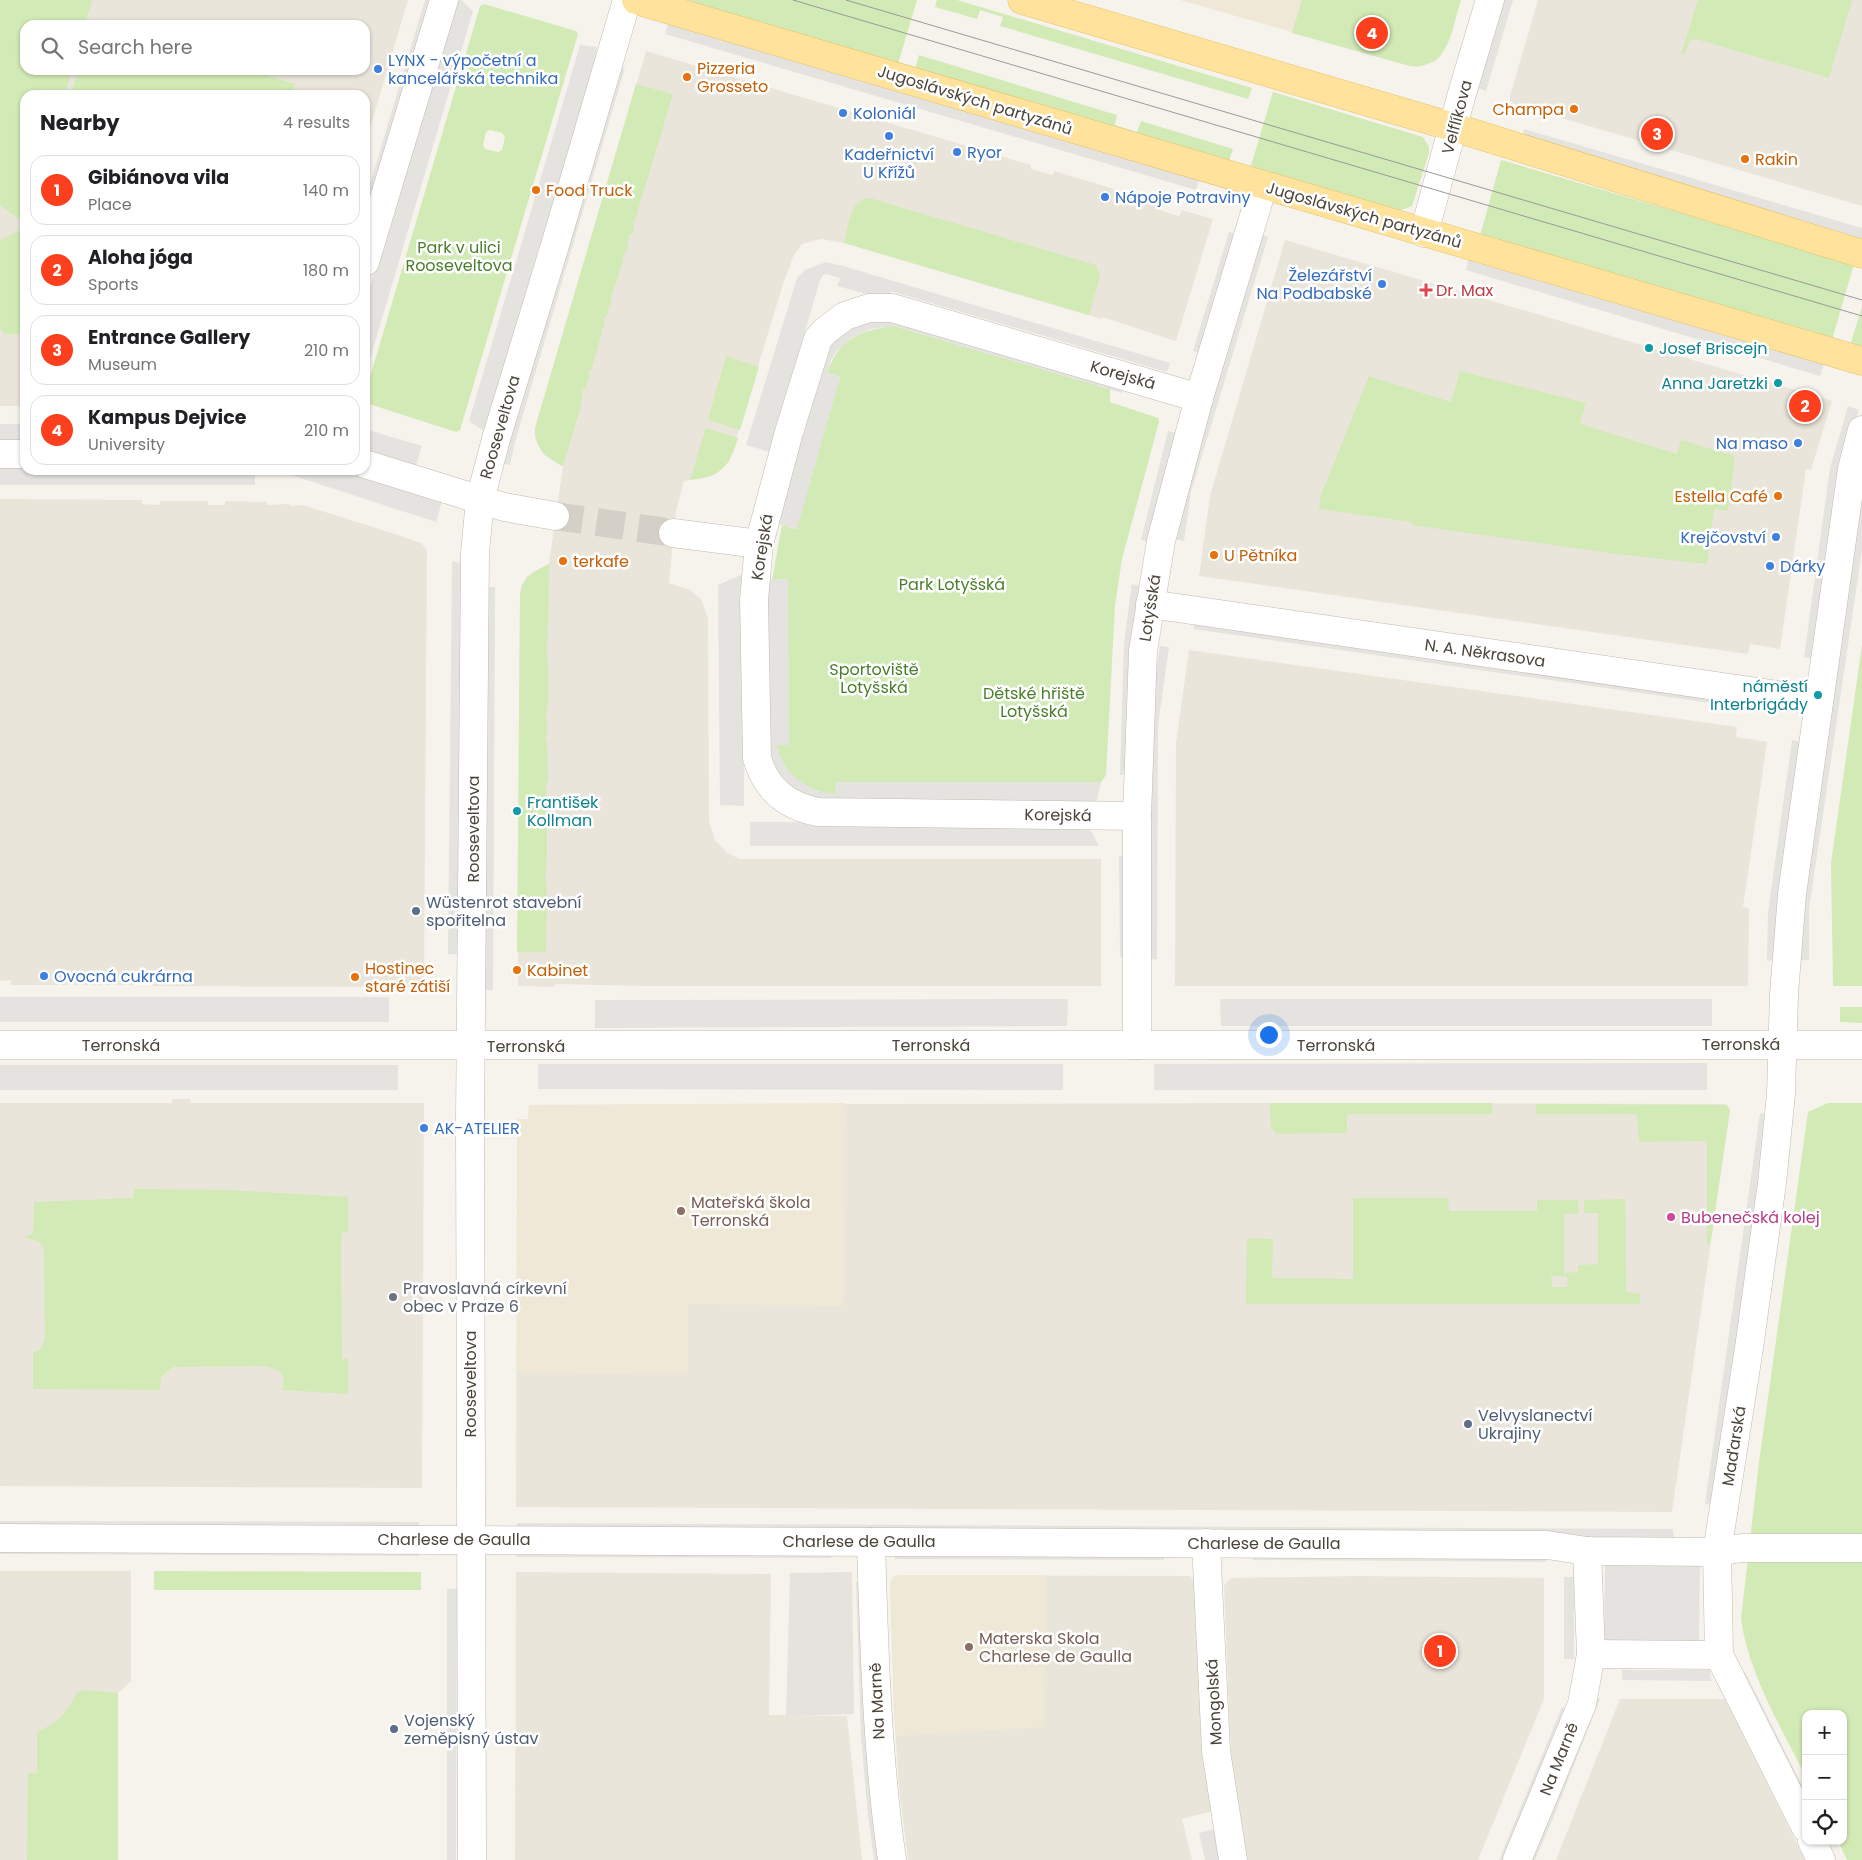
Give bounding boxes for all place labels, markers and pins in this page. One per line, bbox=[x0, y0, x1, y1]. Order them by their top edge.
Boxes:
pin: 4 bbox=[1356, 14, 1388, 52]
place label: LYNX - výpočetní a kancelářská technika bbox=[388, 49, 558, 90]
place label: Pizzeria Grosseto bbox=[697, 57, 768, 98]
marker: LYNX - výpočetní a kancelářská technika bbox=[372, 63, 384, 75]
marker: Pizzeria Grosseto bbox=[681, 71, 693, 83]
place label: Champa bbox=[1492, 98, 1564, 121]
place label: Koloniál bbox=[853, 102, 916, 125]
marker: Champa bbox=[1568, 103, 1580, 115]
marker: Koloniál bbox=[837, 107, 849, 119]
pin: 3 bbox=[1641, 115, 1673, 153]
marker: Kadeřnictví U Křížů bbox=[883, 130, 895, 142]
place label: Ryor bbox=[967, 141, 1002, 164]
place label: Kadeřnictví U Křížů bbox=[844, 143, 934, 184]
marker: Ryor bbox=[951, 146, 963, 158]
place label: Rakin bbox=[1755, 148, 1798, 171]
marker: Rakin bbox=[1739, 153, 1751, 165]
place label: Food Truck bbox=[546, 179, 633, 202]
marker: Food Truck bbox=[530, 184, 542, 196]
place label: Nápoje Potraviny bbox=[1115, 186, 1251, 209]
marker: Nápoje Potraviny bbox=[1099, 191, 1111, 203]
place label: Železářství Na Podbabské bbox=[1256, 264, 1372, 305]
marker: Železářství Na Podbabské bbox=[1376, 278, 1388, 290]
place label: Dr. Max bbox=[1436, 279, 1494, 302]
marker: Dr. Max bbox=[1420, 284, 1432, 296]
place label: Josef Briscejn bbox=[1659, 337, 1767, 360]
marker: Josef Briscejn bbox=[1643, 342, 1655, 354]
place label: Anna Jaretzki bbox=[1661, 372, 1768, 395]
marker: Anna Jaretzki bbox=[1772, 377, 1784, 389]
pin: 2 bbox=[1789, 387, 1821, 425]
place label: Na maso bbox=[1716, 432, 1788, 455]
marker: Na maso bbox=[1792, 437, 1804, 449]
place label: Estella Café bbox=[1674, 485, 1768, 508]
marker: Estella Café bbox=[1772, 490, 1784, 502]
place label: Krejčovství bbox=[1681, 526, 1766, 549]
marker: Krejčovství bbox=[1770, 531, 1782, 543]
place label: U Pětníka bbox=[1224, 544, 1297, 567]
marker: U Pětníka bbox=[1208, 549, 1220, 561]
place label: terkafe bbox=[573, 550, 629, 573]
marker: terkafe bbox=[557, 555, 569, 567]
place label: Dárky bbox=[1780, 555, 1825, 578]
marker: Dárky bbox=[1764, 560, 1776, 572]
place label: náměstí Interbrigády bbox=[1710, 675, 1808, 716]
marker: náměstí Interbrigády bbox=[1812, 689, 1824, 701]
place label: František Kollman bbox=[527, 791, 599, 832]
marker: František Kollman bbox=[511, 805, 523, 817]
place label: Wüstenrot stavební spořitelna bbox=[426, 891, 581, 932]
marker: Wüstenrot stavební spořitelna bbox=[410, 905, 422, 917]
place label: Hostinec staré zátiší bbox=[365, 957, 450, 998]
place label: Kabinet bbox=[527, 959, 588, 982]
marker: Kabinet bbox=[511, 964, 523, 976]
place label: Ovocná cukrárna bbox=[54, 965, 193, 988]
marker: Ovocná cukrárna bbox=[38, 970, 50, 982]
marker: Hostinec staré zátiší bbox=[349, 971, 361, 983]
place label: AK-ATELIER bbox=[434, 1117, 520, 1140]
marker: AK-ATELIER bbox=[418, 1122, 430, 1134]
place label: Mateřská škola Terronská bbox=[691, 1191, 811, 1232]
marker: Mateřská škola Terronská bbox=[675, 1205, 687, 1217]
place label: Bubenečská kolej bbox=[1681, 1206, 1820, 1229]
marker: Bubenečská kolej bbox=[1665, 1211, 1677, 1223]
place label: Pravoslavná církevní obec v Praze 6 bbox=[403, 1277, 567, 1318]
marker: Pravoslavná církevní obec v Praze 6 bbox=[387, 1291, 399, 1303]
place label: Velvyslanectví Ukrajiny bbox=[1478, 1404, 1592, 1445]
marker: Velvyslanectví Ukrajiny bbox=[1462, 1418, 1474, 1430]
place label: Materska Skola Charlese de Gaulla bbox=[979, 1627, 1132, 1668]
pin: 1 bbox=[1424, 1632, 1456, 1670]
marker: Materska Skola Charlese de Gaulla bbox=[963, 1641, 975, 1653]
place label: Vojenský zeměpisný ústav bbox=[404, 1709, 538, 1750]
marker: Vojenský zeměpisný ústav bbox=[388, 1723, 400, 1735]

